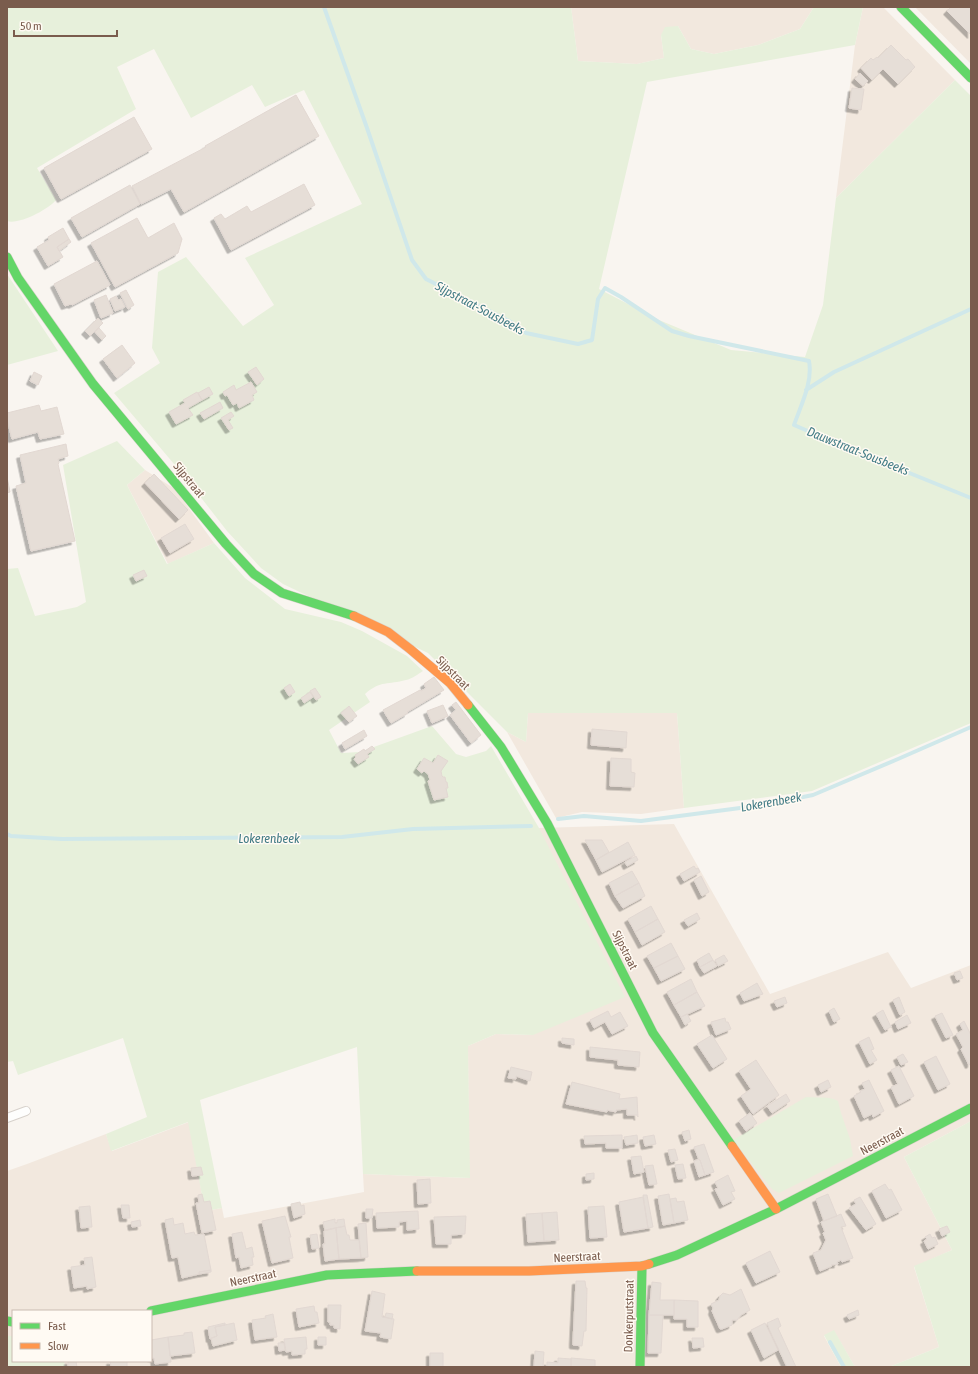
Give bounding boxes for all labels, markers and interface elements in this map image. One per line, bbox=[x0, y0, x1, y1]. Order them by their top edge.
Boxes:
scale bar bbox=[14, 12, 117, 38]
text: 50 m bbox=[20, 19, 42, 33]
water label: Sijpstraat-Sousbeeks bbox=[432, 278, 528, 338]
water label: Dauwstraat-Sousbeeks bbox=[805, 424, 912, 478]
street label: Sijpstraat bbox=[170, 459, 208, 501]
street label: Sijpstraat bbox=[433, 653, 473, 693]
water label: Lokerenbeek bbox=[739, 789, 803, 815]
water label: Lokerenbeek bbox=[238, 831, 300, 846]
street label: Sijpstraat bbox=[609, 928, 641, 972]
street label: Neerstraat bbox=[858, 1124, 907, 1158]
street label: Neerstraat bbox=[553, 1249, 601, 1265]
street label: Neerstraat bbox=[229, 1266, 278, 1290]
street label: Donkerputstraat bbox=[621, 1279, 637, 1352]
legend bbox=[12, 1310, 152, 1362]
text: Fast bbox=[48, 1319, 66, 1333]
text: Slow bbox=[48, 1339, 69, 1353]

